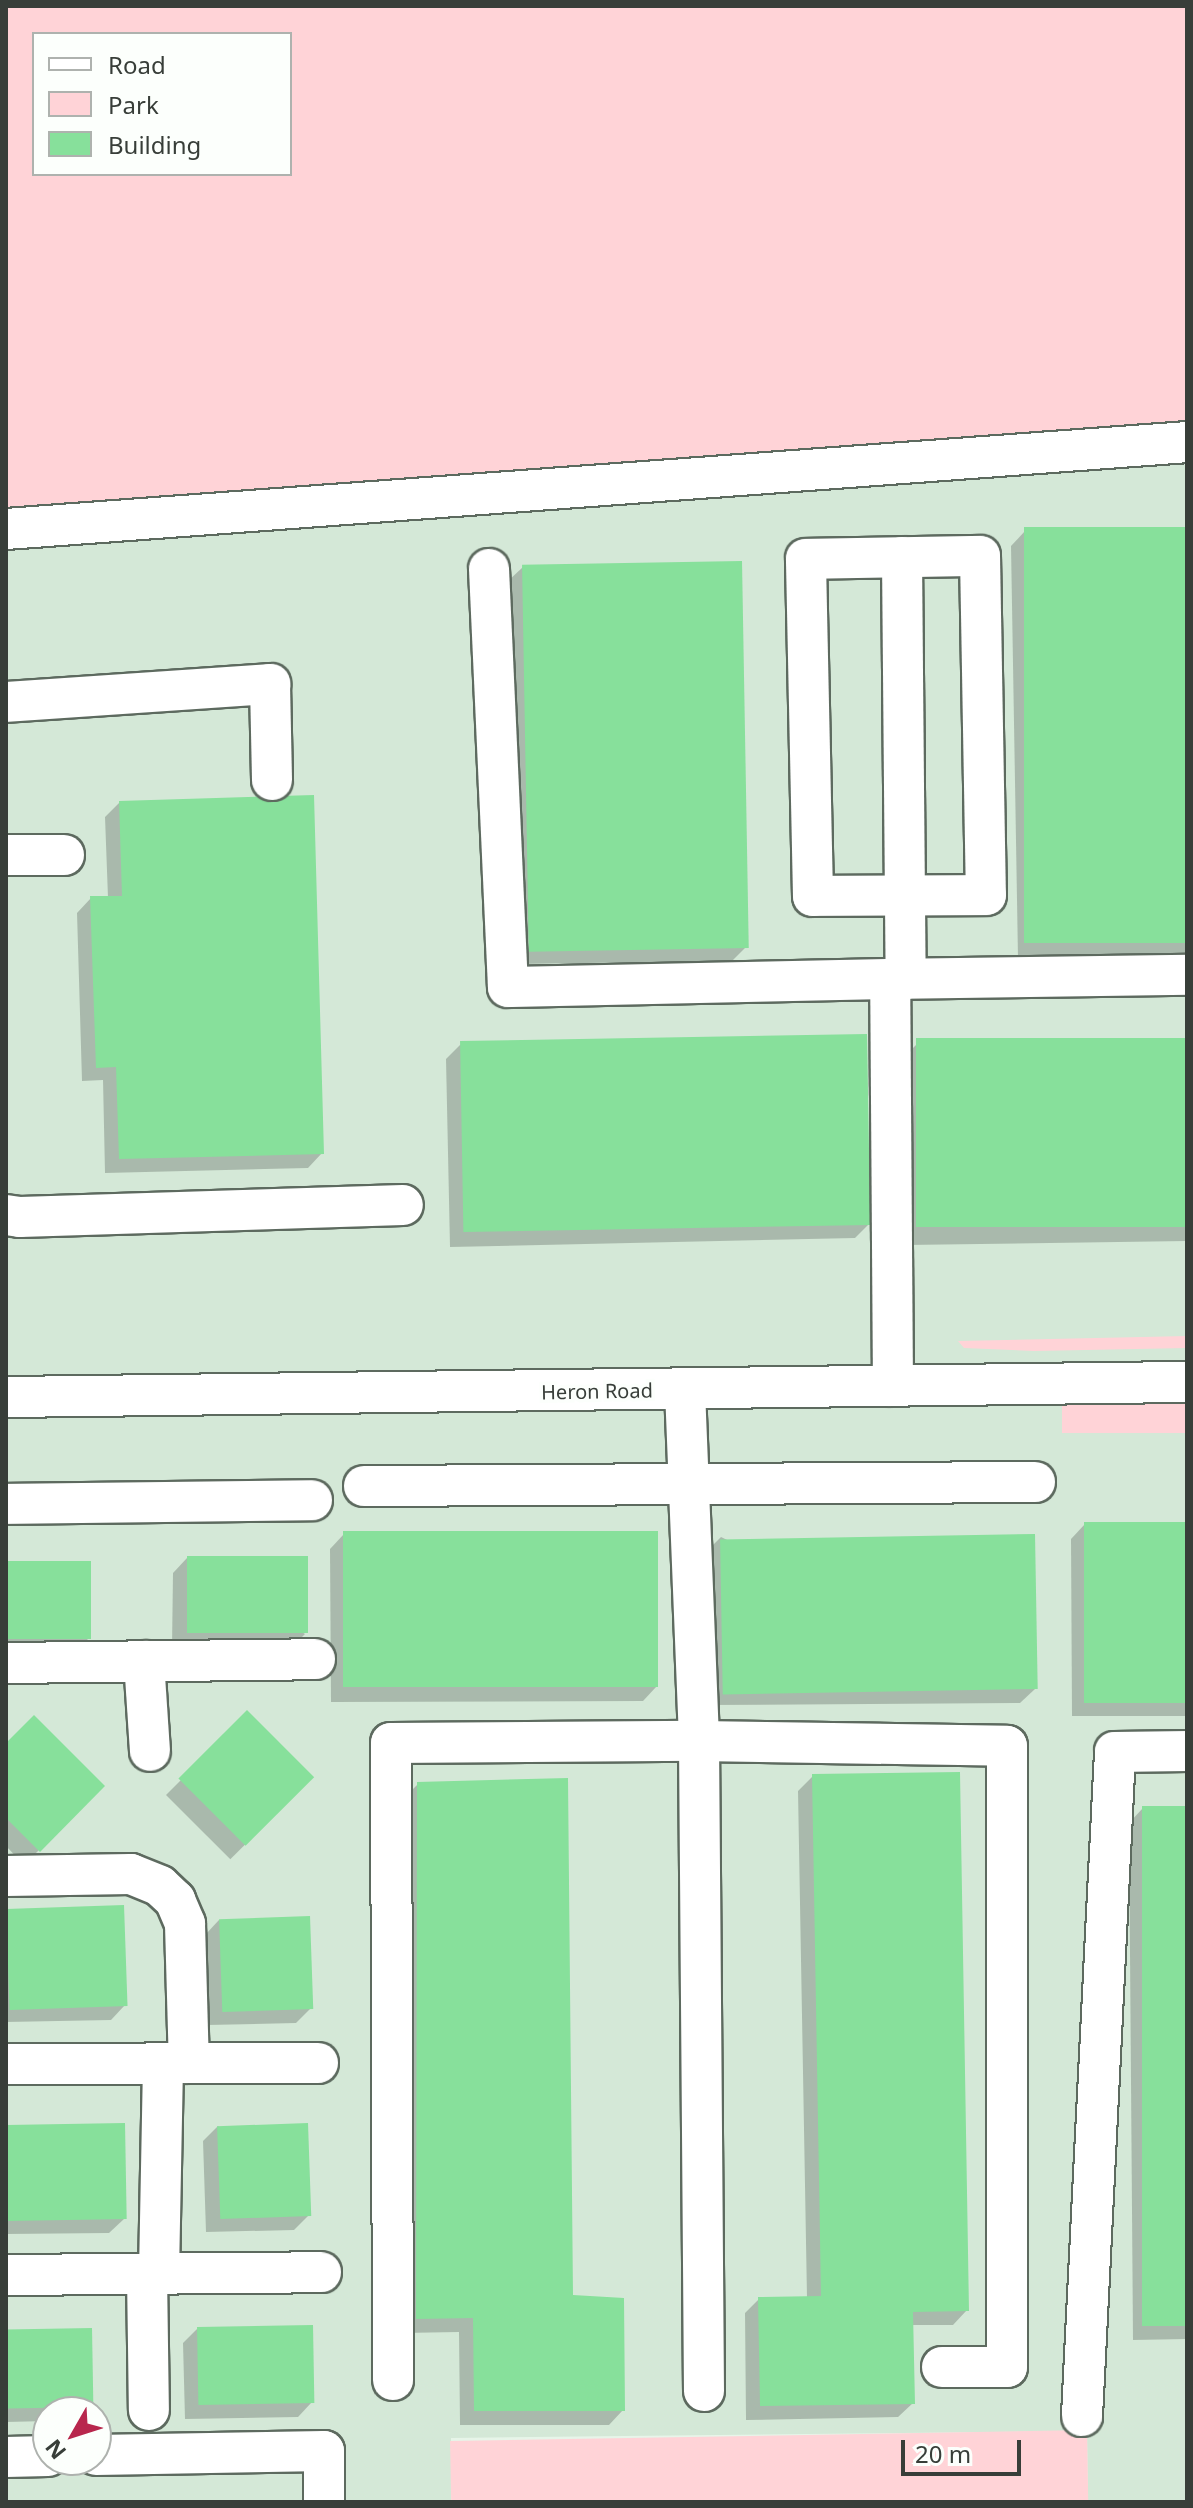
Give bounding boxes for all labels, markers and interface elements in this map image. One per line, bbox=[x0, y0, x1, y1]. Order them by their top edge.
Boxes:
legend bbox=[32, 32, 292, 176]
text: Road bbox=[108, 48, 166, 81]
text: Park bbox=[108, 88, 159, 121]
text: Building bbox=[108, 128, 201, 161]
street label: Heron Road bbox=[541, 1378, 653, 1404]
north arrow bbox=[32, 2396, 112, 2476]
scale bar bbox=[905, 2424, 1025, 2474]
text: N bbox=[38, 2433, 72, 2466]
text: 20 m bbox=[915, 2437, 971, 2470]

